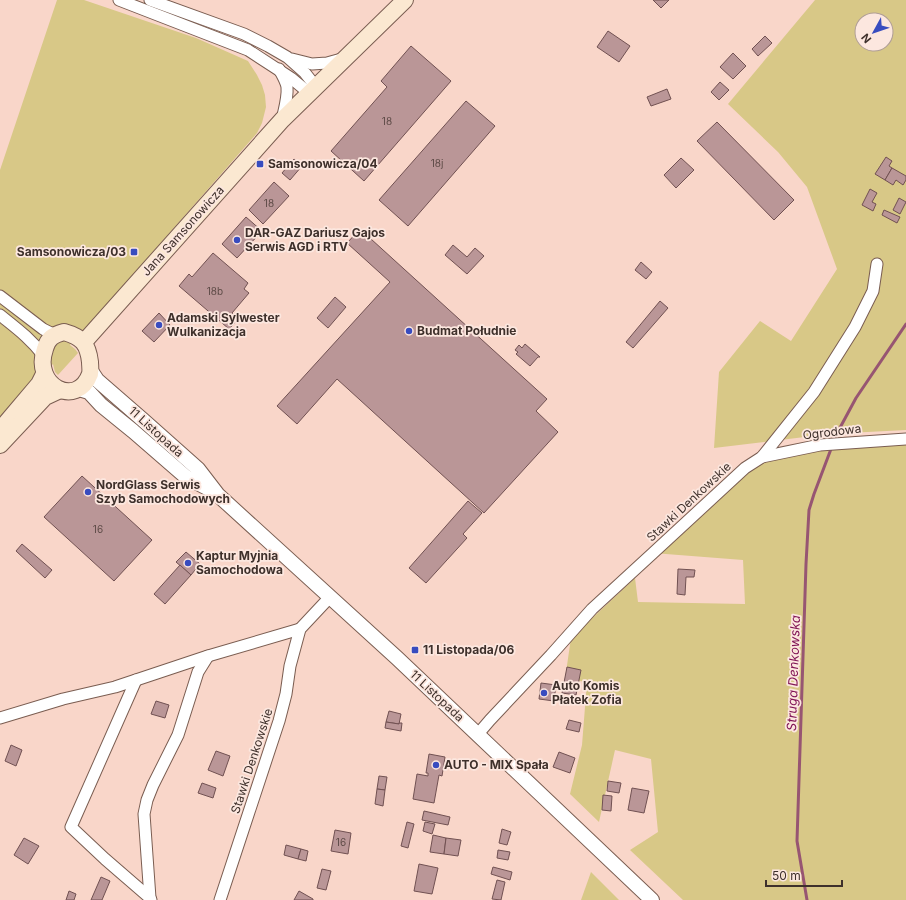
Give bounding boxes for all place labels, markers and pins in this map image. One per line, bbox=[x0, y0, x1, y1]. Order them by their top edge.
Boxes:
place label: Samsonowicza/04 bbox=[268, 156, 378, 171]
marker: Samsonowicza/04 bbox=[255, 159, 265, 169]
place label: DAR-GAZ Dariusz Gajos Serwis AGD i RTV bbox=[245, 225, 385, 254]
marker: DAR-GAZ Dariusz Gajos Serwis AGD i RTV bbox=[232, 235, 242, 245]
place label: Samsonowicza/03 bbox=[17, 244, 126, 259]
marker: Samsonowicza/03 bbox=[129, 247, 139, 257]
place label: Adamski Sylwester Wulkanizacja bbox=[167, 310, 280, 339]
marker: Adamski Sylwester Wulkanizacja bbox=[154, 320, 164, 330]
place label: Budmat Południe bbox=[417, 323, 516, 338]
marker: Budmat Południe bbox=[404, 326, 414, 336]
place label: NordGlass Serwis Szyb Samochodowych bbox=[96, 477, 230, 506]
marker: NordGlass Serwis Szyb Samochodowych bbox=[83, 487, 93, 497]
place label: Kaptur Myjnia Samochodowa bbox=[196, 548, 283, 577]
marker: Kaptur Myjnia Samochodowa bbox=[183, 558, 193, 568]
place label: 11 Listopada/06 bbox=[423, 642, 515, 657]
marker: 11 Listopada/06 bbox=[410, 645, 420, 655]
place label: Auto Komis Płatek Zofia bbox=[552, 678, 622, 707]
marker: Auto Komis Płatek Zofia bbox=[539, 688, 549, 698]
place label: AUTO - MIX Spała bbox=[444, 757, 549, 772]
marker: AUTO - MIX Spała bbox=[431, 760, 441, 770]

